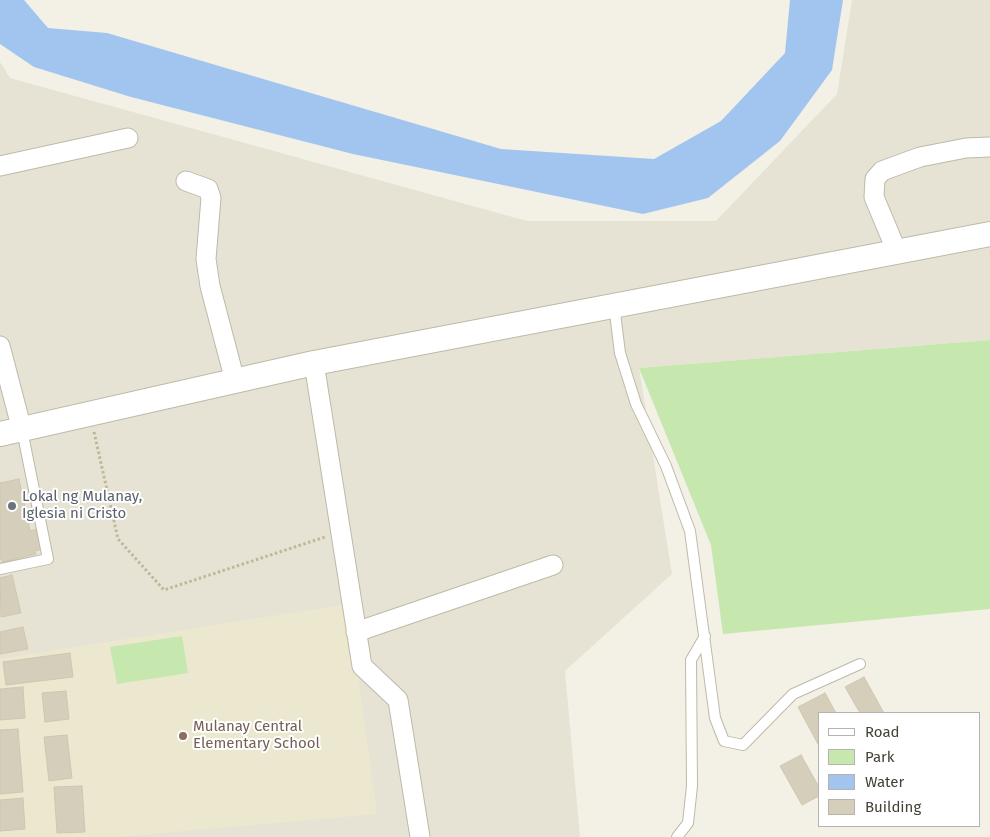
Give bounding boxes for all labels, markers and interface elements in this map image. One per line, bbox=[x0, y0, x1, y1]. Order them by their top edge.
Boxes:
place label: Lokal ng Mulanay, Iglesia ni Cristo bbox=[22, 488, 142, 523]
marker: Lokal ng Mulanay, Iglesia ni Cristo bbox=[6, 500, 18, 512]
legend bbox=[818, 712, 980, 827]
place label: Mulanay Central Elementary School bbox=[193, 718, 320, 753]
text: Road bbox=[865, 723, 900, 741]
marker: Mulanay Central Elementary School bbox=[177, 730, 189, 742]
text: Park bbox=[865, 748, 895, 766]
text: Water bbox=[865, 773, 904, 791]
text: Building bbox=[865, 798, 921, 816]

